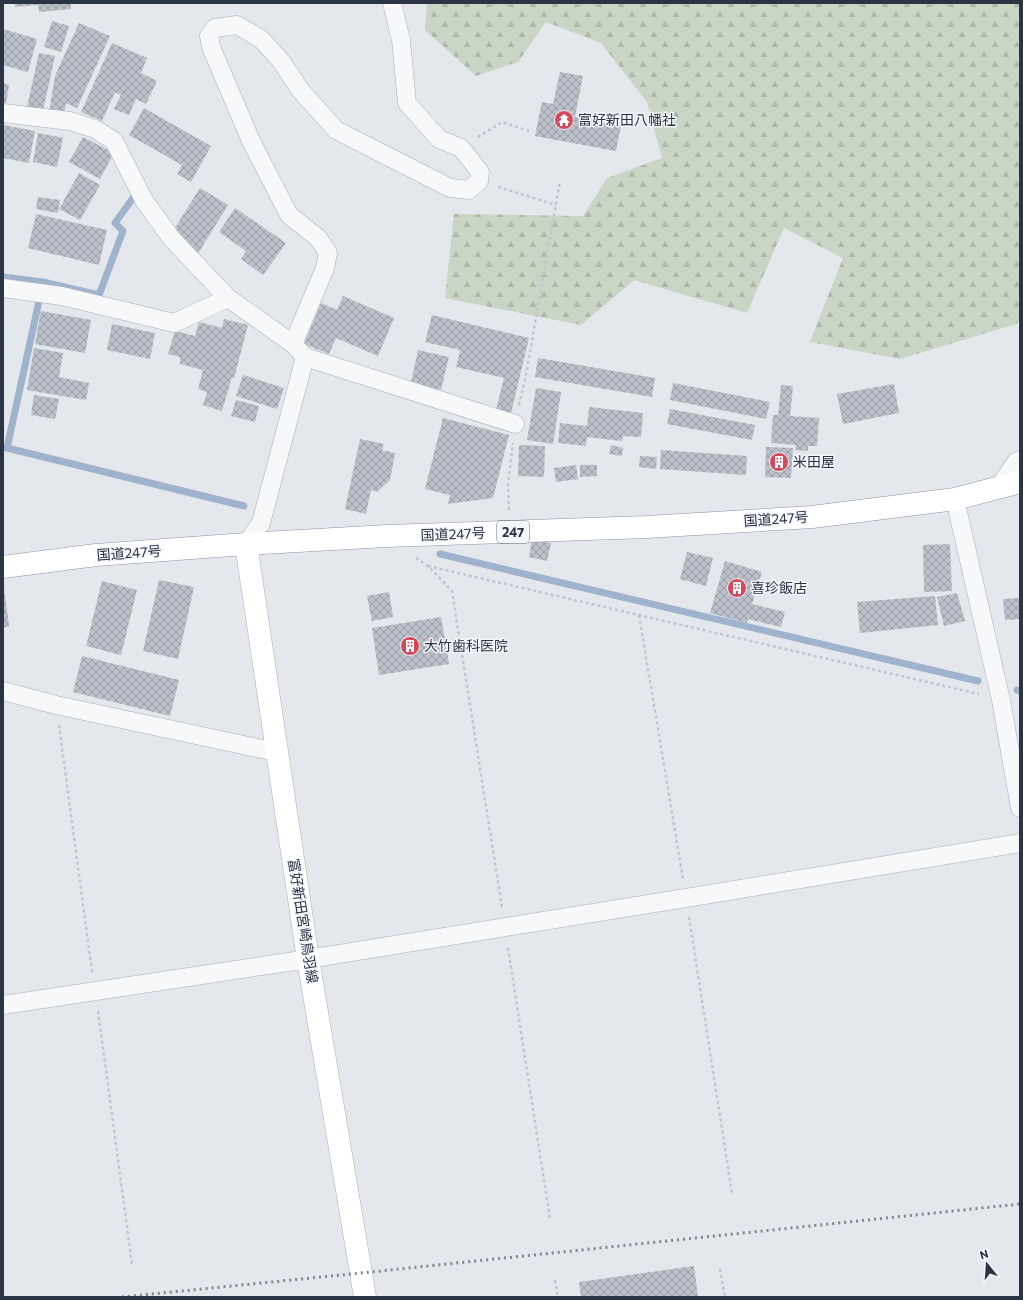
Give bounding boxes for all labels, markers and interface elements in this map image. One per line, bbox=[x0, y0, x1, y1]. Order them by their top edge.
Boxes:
temple icon: 富好新田八幡社 bbox=[553, 109, 575, 131]
place label: 富好新田八幡社 bbox=[578, 111, 676, 128]
building icon: 米田屋 bbox=[768, 451, 790, 473]
place label: 米田屋 bbox=[793, 453, 835, 470]
street label: 国道247号 bbox=[743, 508, 809, 529]
road number: 247 bbox=[497, 521, 529, 543]
street label: 国道247号 bbox=[420, 524, 486, 543]
street label: 国道247号 bbox=[96, 542, 162, 563]
building icon: 喜珍飯店 bbox=[726, 577, 748, 599]
place label: 喜珍飯店 bbox=[751, 579, 807, 596]
building icon: 大竹歯科医院 bbox=[399, 635, 421, 657]
place label: 大竹歯科医院 bbox=[424, 637, 508, 654]
street label: 富好新田宮崎鳥羽線 bbox=[285, 857, 322, 984]
north arrow bbox=[967, 1244, 1007, 1284]
text: N bbox=[978, 1247, 990, 1261]

